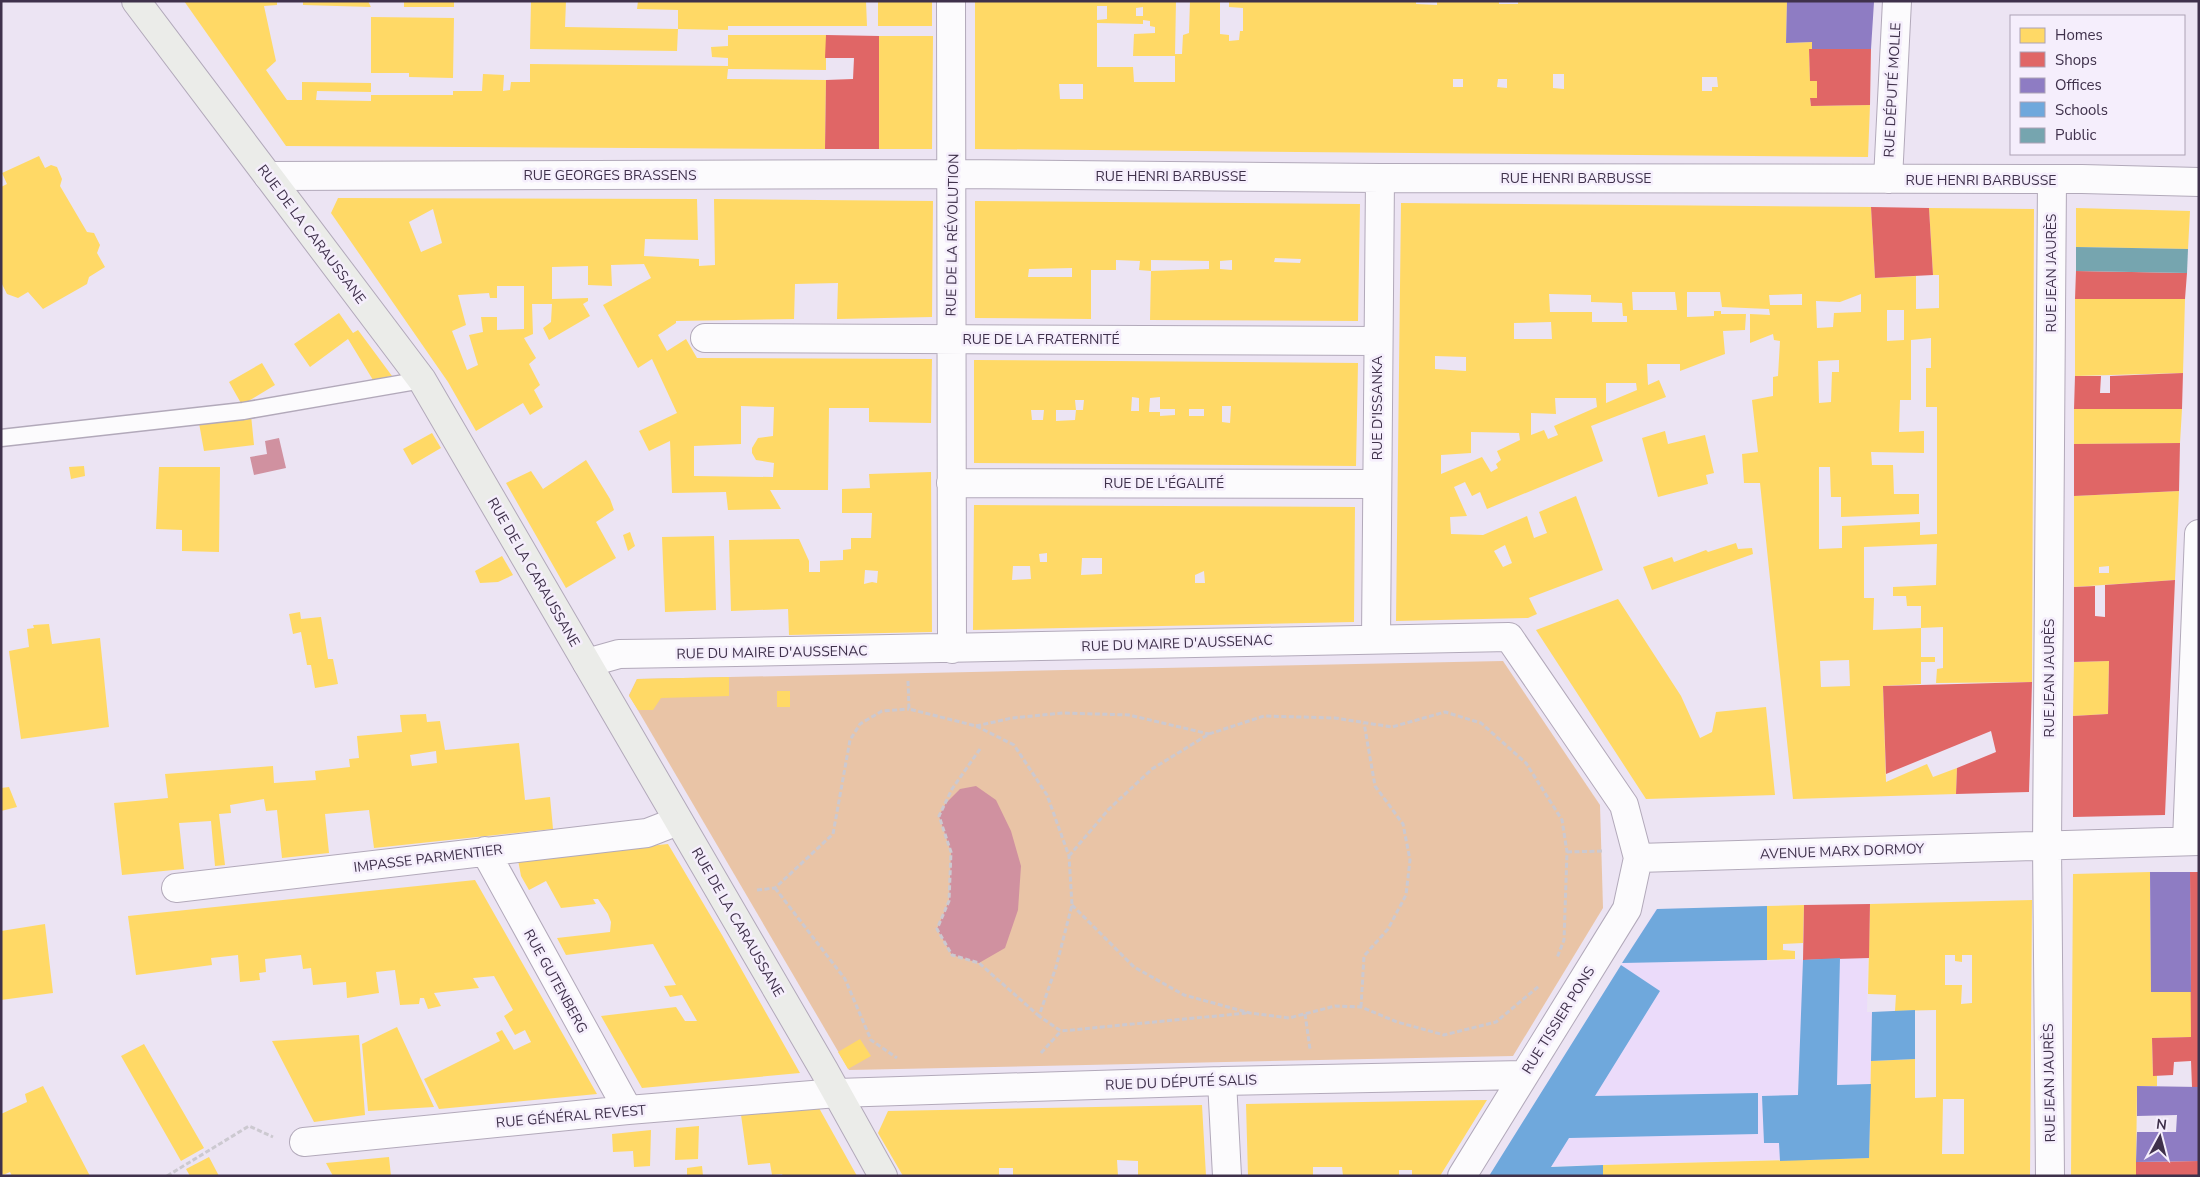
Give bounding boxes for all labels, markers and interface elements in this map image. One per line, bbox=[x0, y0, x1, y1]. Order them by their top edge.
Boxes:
legend bbox=[2010, 15, 2185, 155]
street label: RUE DÉPUTÉ MOLLE bbox=[1879, 22, 1906, 158]
text: Homes bbox=[2055, 25, 2103, 45]
text: Shops bbox=[2055, 50, 2097, 70]
text: Offices bbox=[2055, 75, 2102, 95]
text: Schools bbox=[2055, 100, 2108, 120]
text: Public bbox=[2055, 125, 2096, 145]
street label: RUE DE LA RÉVOLUTION bbox=[942, 153, 963, 317]
street label: RUE DE LA CARAUSSANE bbox=[253, 161, 370, 308]
street label: RUE GEORGES BRASSENS bbox=[523, 166, 697, 185]
street label: RUE HENRI BARBUSSE bbox=[1095, 167, 1247, 186]
street label: RUE HENRI BARBUSSE bbox=[1500, 169, 1652, 188]
street label: RUE HENRI BARBUSSE bbox=[1905, 171, 2057, 190]
street label: RUE JEAN JAURÈS bbox=[2042, 213, 2061, 332]
street label: RUE DE LA FRATERNITÉ bbox=[962, 330, 1120, 349]
street label: RUE D'ISSANKA bbox=[1368, 356, 1387, 460]
street label: RUE DE L'ÉGALITÉ bbox=[1104, 474, 1224, 493]
street label: RUE DE LA CARAUSSANE bbox=[483, 494, 584, 650]
street label: RUE JEAN JAURÈS bbox=[2040, 618, 2059, 737]
street label: RUE DU MAIRE D'AUSSENAC bbox=[1081, 631, 1273, 656]
street label: RUE DU MAIRE D'AUSSENAC bbox=[676, 641, 868, 664]
street label: AVENUE MARX DORMOY bbox=[1759, 839, 1925, 864]
street label: IMPASSE PARMENTIER bbox=[352, 840, 504, 877]
street label: RUE DE LA CARAUSSANE bbox=[687, 844, 788, 1000]
street label: RUE GUTENBERG bbox=[519, 926, 592, 1036]
street label: RUE TISSIER PONS bbox=[1518, 962, 1599, 1078]
street label: RUE JEAN JAURÈS bbox=[2039, 1023, 2060, 1143]
street label: RUE DU DÉPUTÉ SALIS bbox=[1105, 1070, 1258, 1095]
street label: RUE GÉNÉRAL REVEST bbox=[495, 1100, 648, 1133]
north arrow bbox=[2135, 1112, 2185, 1162]
text: N bbox=[2155, 1115, 2168, 1135]

